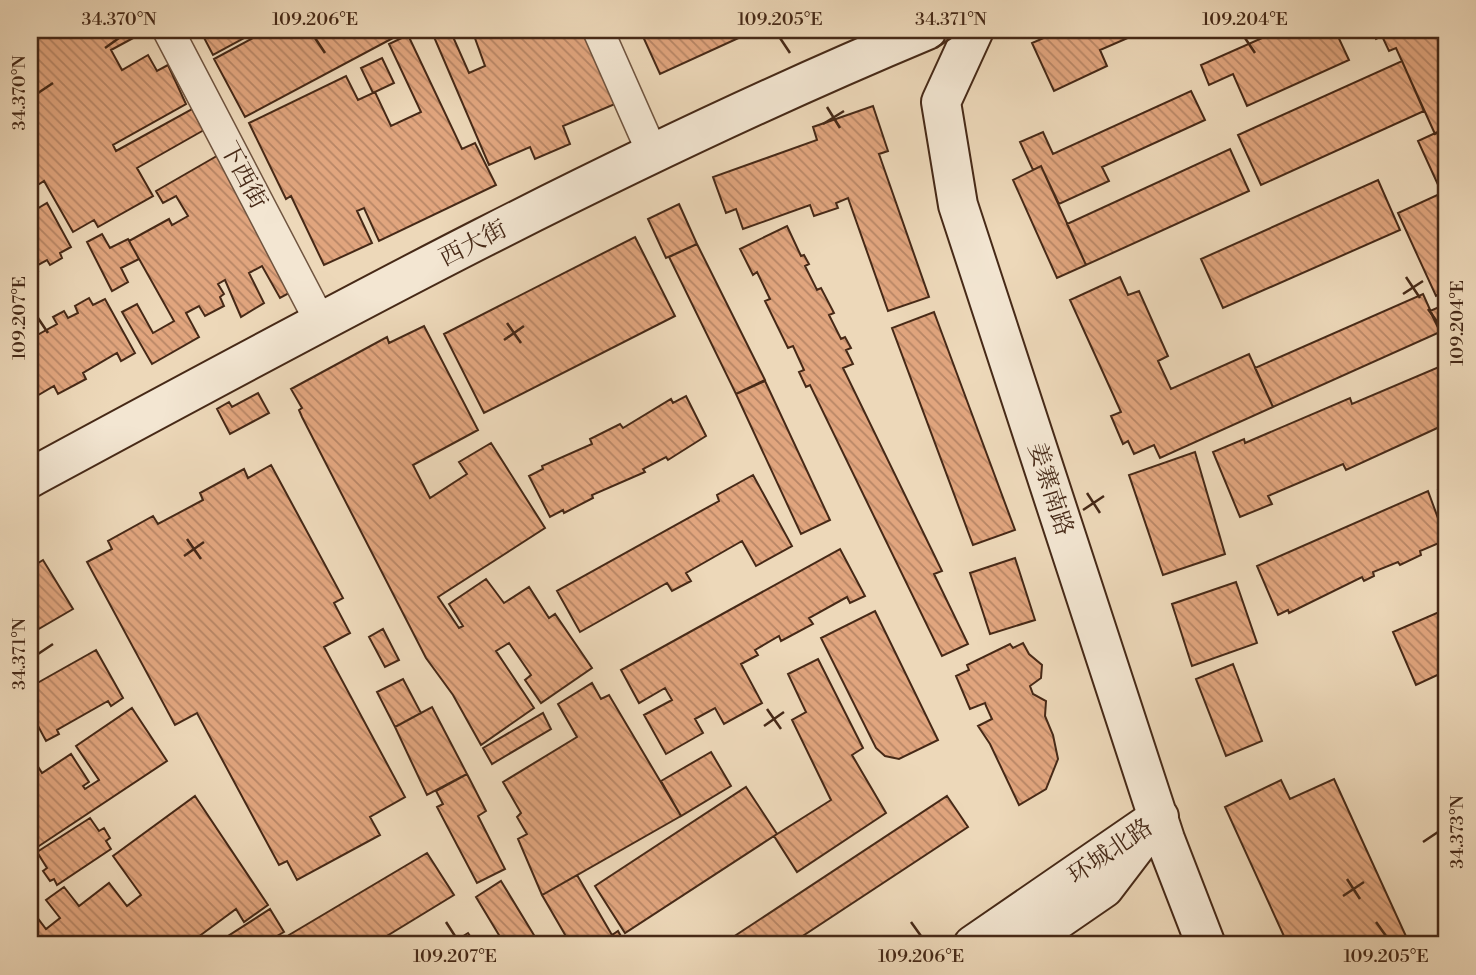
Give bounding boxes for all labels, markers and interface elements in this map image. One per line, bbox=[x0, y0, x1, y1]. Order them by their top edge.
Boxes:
text: 34.370°N bbox=[81, 8, 157, 31]
text: 109.206°E bbox=[272, 8, 358, 31]
text: 109.205°E bbox=[737, 8, 823, 31]
text: 34.371°N bbox=[915, 8, 988, 31]
text: 109.204°E bbox=[1202, 8, 1288, 31]
text: 34.370°N bbox=[8, 55, 31, 131]
street label: 下西街 bbox=[213, 137, 273, 214]
street label: 西大街 bbox=[435, 214, 512, 274]
text: 109.207°E bbox=[8, 276, 31, 360]
text: 109.204°E bbox=[1446, 280, 1469, 366]
street label: 姜寨南路 bbox=[1021, 439, 1079, 540]
text: 34.371°N bbox=[8, 617, 31, 690]
text: 34.373°N bbox=[1446, 795, 1469, 869]
street label: 环城北路 bbox=[1062, 813, 1159, 891]
text: 109.207°E bbox=[413, 945, 497, 968]
text: 109.206°E bbox=[878, 945, 964, 968]
text: 109.205°E bbox=[1343, 945, 1429, 968]

